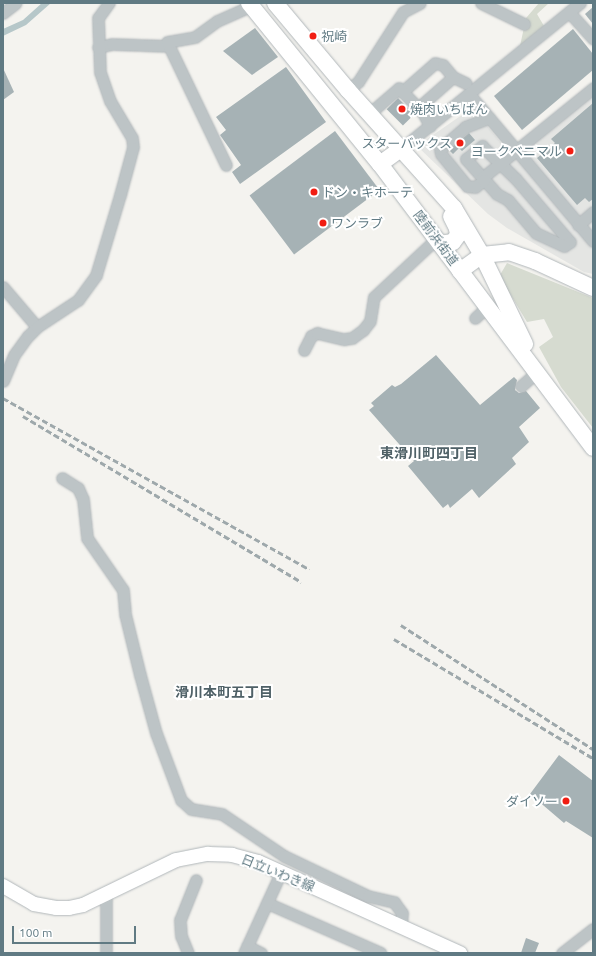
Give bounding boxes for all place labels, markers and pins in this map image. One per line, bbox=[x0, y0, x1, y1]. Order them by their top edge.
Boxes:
place label: 祝崎 bbox=[321, 28, 347, 44]
marker: 祝崎 bbox=[308, 31, 318, 41]
place label: 焼肉いちばん bbox=[410, 101, 488, 117]
marker: 焼肉いちばん bbox=[397, 104, 407, 114]
place label: スターバックス bbox=[361, 135, 452, 151]
marker: スターバックス bbox=[455, 138, 465, 148]
place label: ヨークベニマル bbox=[471, 143, 562, 159]
marker: ヨークベニマル bbox=[565, 146, 575, 156]
place label: ドン・キホーテ bbox=[322, 184, 413, 200]
marker: ドン・キホーテ bbox=[309, 187, 319, 197]
place label: ワンラブ bbox=[331, 215, 383, 231]
marker: ワンラブ bbox=[318, 218, 328, 228]
place label: ダイソー bbox=[506, 793, 558, 809]
marker: ダイソー bbox=[561, 796, 571, 806]

